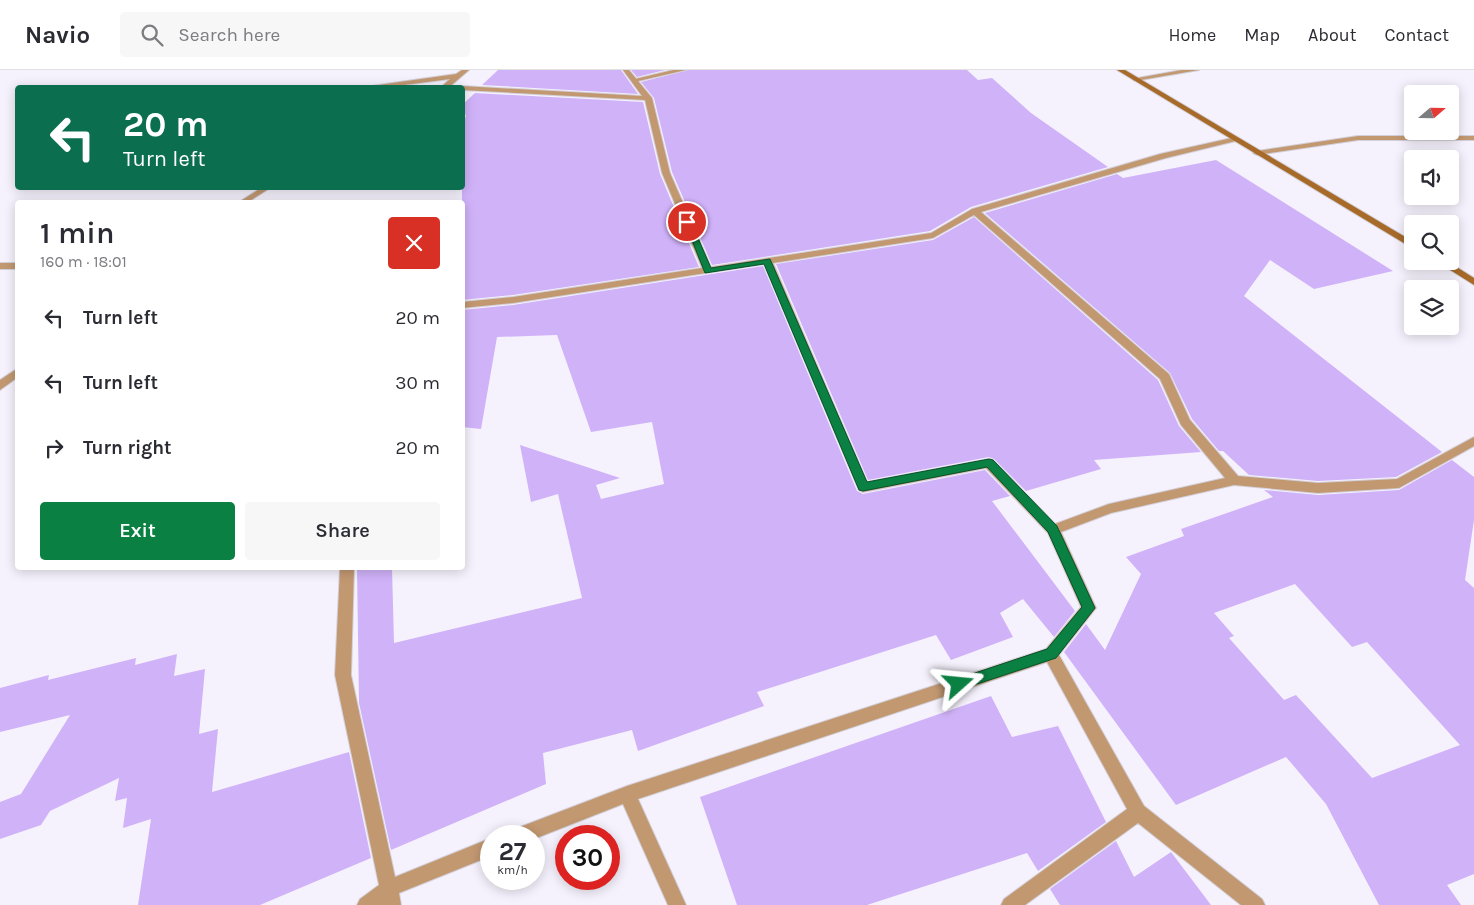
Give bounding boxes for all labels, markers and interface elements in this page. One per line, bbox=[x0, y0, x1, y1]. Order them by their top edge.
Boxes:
search box bbox=[120, 12, 470, 57]
text: Navio bbox=[25, 21, 90, 49]
icon: search bbox=[138, 21, 166, 49]
text: Search here bbox=[178, 24, 280, 46]
text: Home bbox=[1168, 24, 1216, 46]
text: Map bbox=[1244, 24, 1280, 46]
text: About bbox=[1308, 24, 1357, 46]
text: Contact bbox=[1385, 24, 1449, 46]
north arrow bbox=[1404, 85, 1459, 140]
map controls bbox=[1404, 85, 1459, 335]
text: 20 m bbox=[123, 104, 208, 145]
icon: left bbox=[40, 105, 105, 170]
text: Turn left bbox=[123, 146, 206, 172]
button: sound bbox=[1404, 150, 1459, 205]
pin bbox=[666, 201, 708, 243]
icon: arrive bbox=[673, 208, 701, 236]
text: 1 min bbox=[40, 215, 114, 251]
button: search bbox=[1404, 215, 1459, 270]
button: close bbox=[388, 217, 440, 269]
text: 160 m · 18:01 bbox=[40, 252, 127, 271]
button: layers bbox=[1404, 280, 1459, 335]
icon: left bbox=[40, 304, 68, 332]
text: Turn left bbox=[83, 307, 158, 329]
text: 20 m bbox=[395, 307, 440, 329]
icon: left bbox=[40, 369, 68, 397]
text: Turn left bbox=[83, 372, 158, 394]
text: 30 m bbox=[395, 372, 440, 394]
icon: right bbox=[40, 434, 68, 462]
text: Turn right bbox=[83, 437, 172, 459]
text: 20 m bbox=[395, 437, 440, 459]
button: Exit bbox=[40, 502, 235, 560]
button: Share bbox=[245, 502, 440, 560]
position arrow bbox=[932, 657, 984, 709]
speed limit sign: 30 bbox=[555, 825, 620, 890]
text: 27 bbox=[499, 837, 526, 866]
text: km/h bbox=[497, 863, 528, 877]

